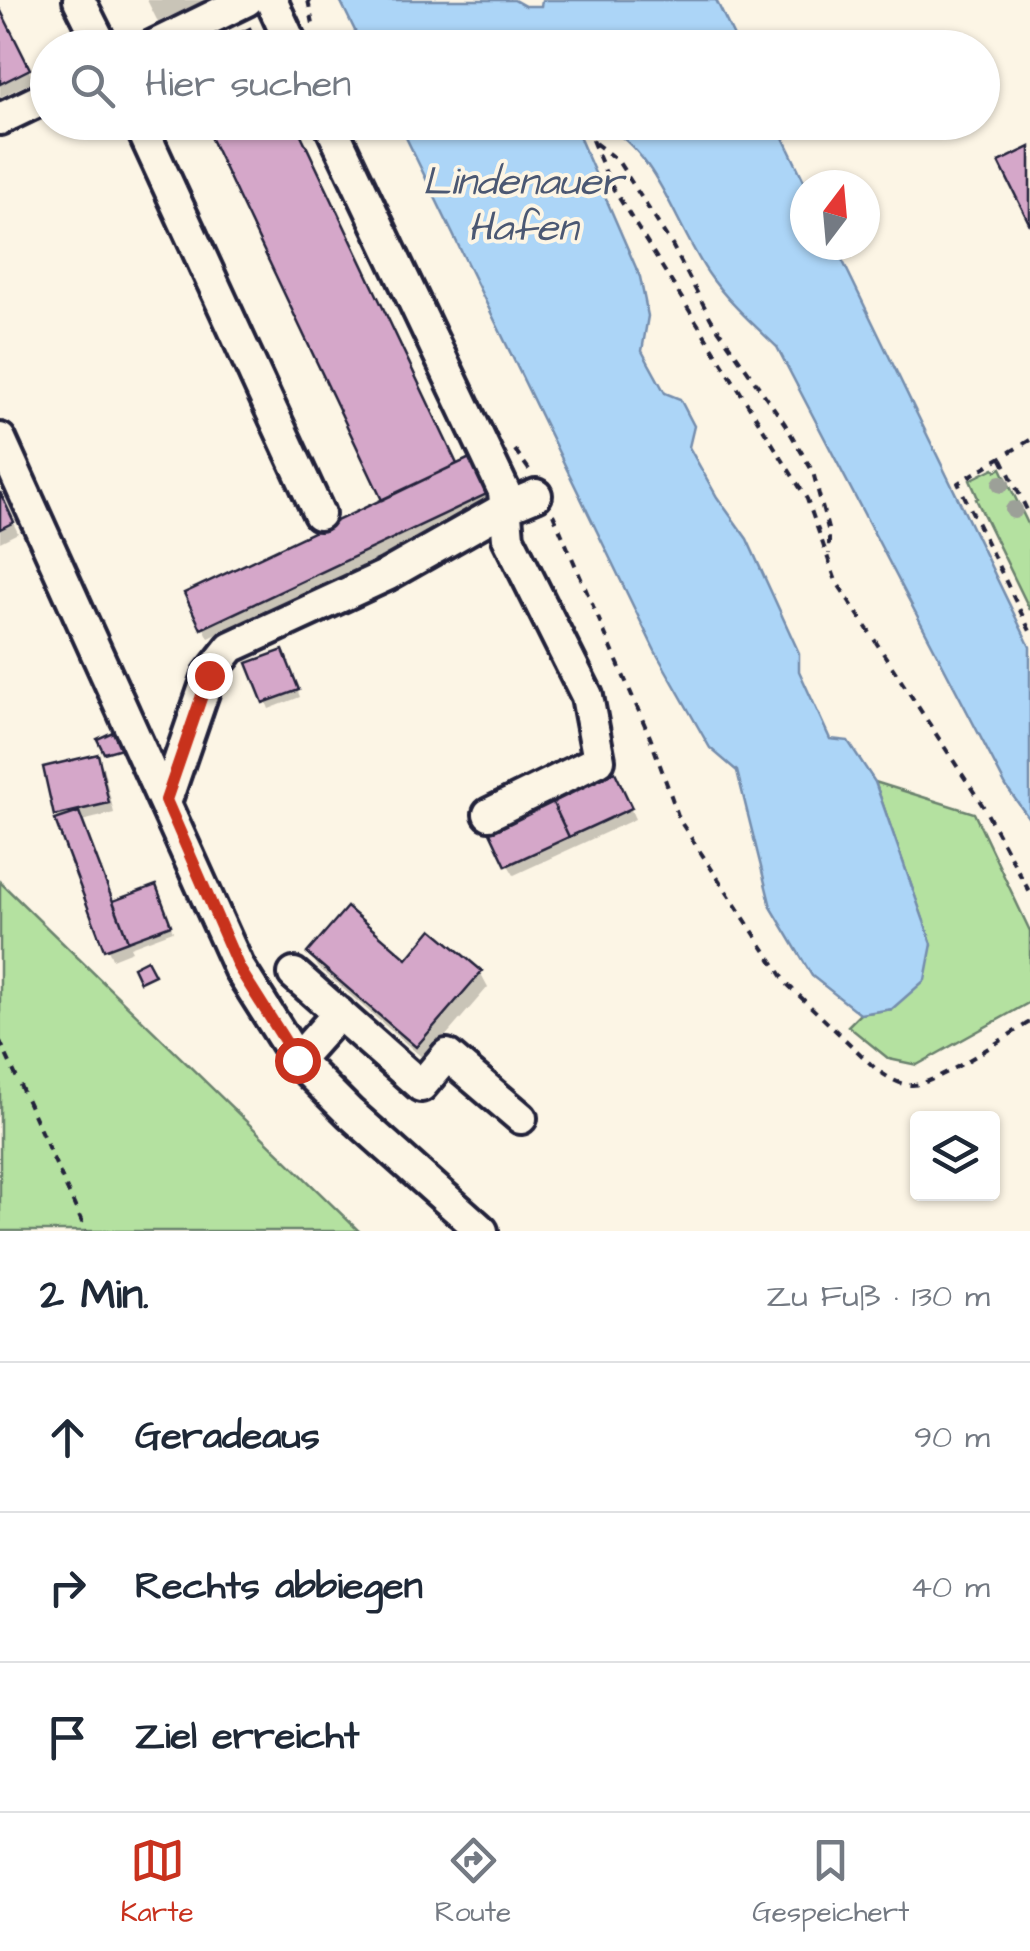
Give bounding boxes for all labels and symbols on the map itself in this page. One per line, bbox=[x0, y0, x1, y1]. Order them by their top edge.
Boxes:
water label: Lindenauer Hafen bbox=[423, 155, 627, 256]
north arrow bbox=[790, 170, 880, 260]
route end bbox=[187, 653, 233, 699]
route start bbox=[275, 1038, 321, 1084]

